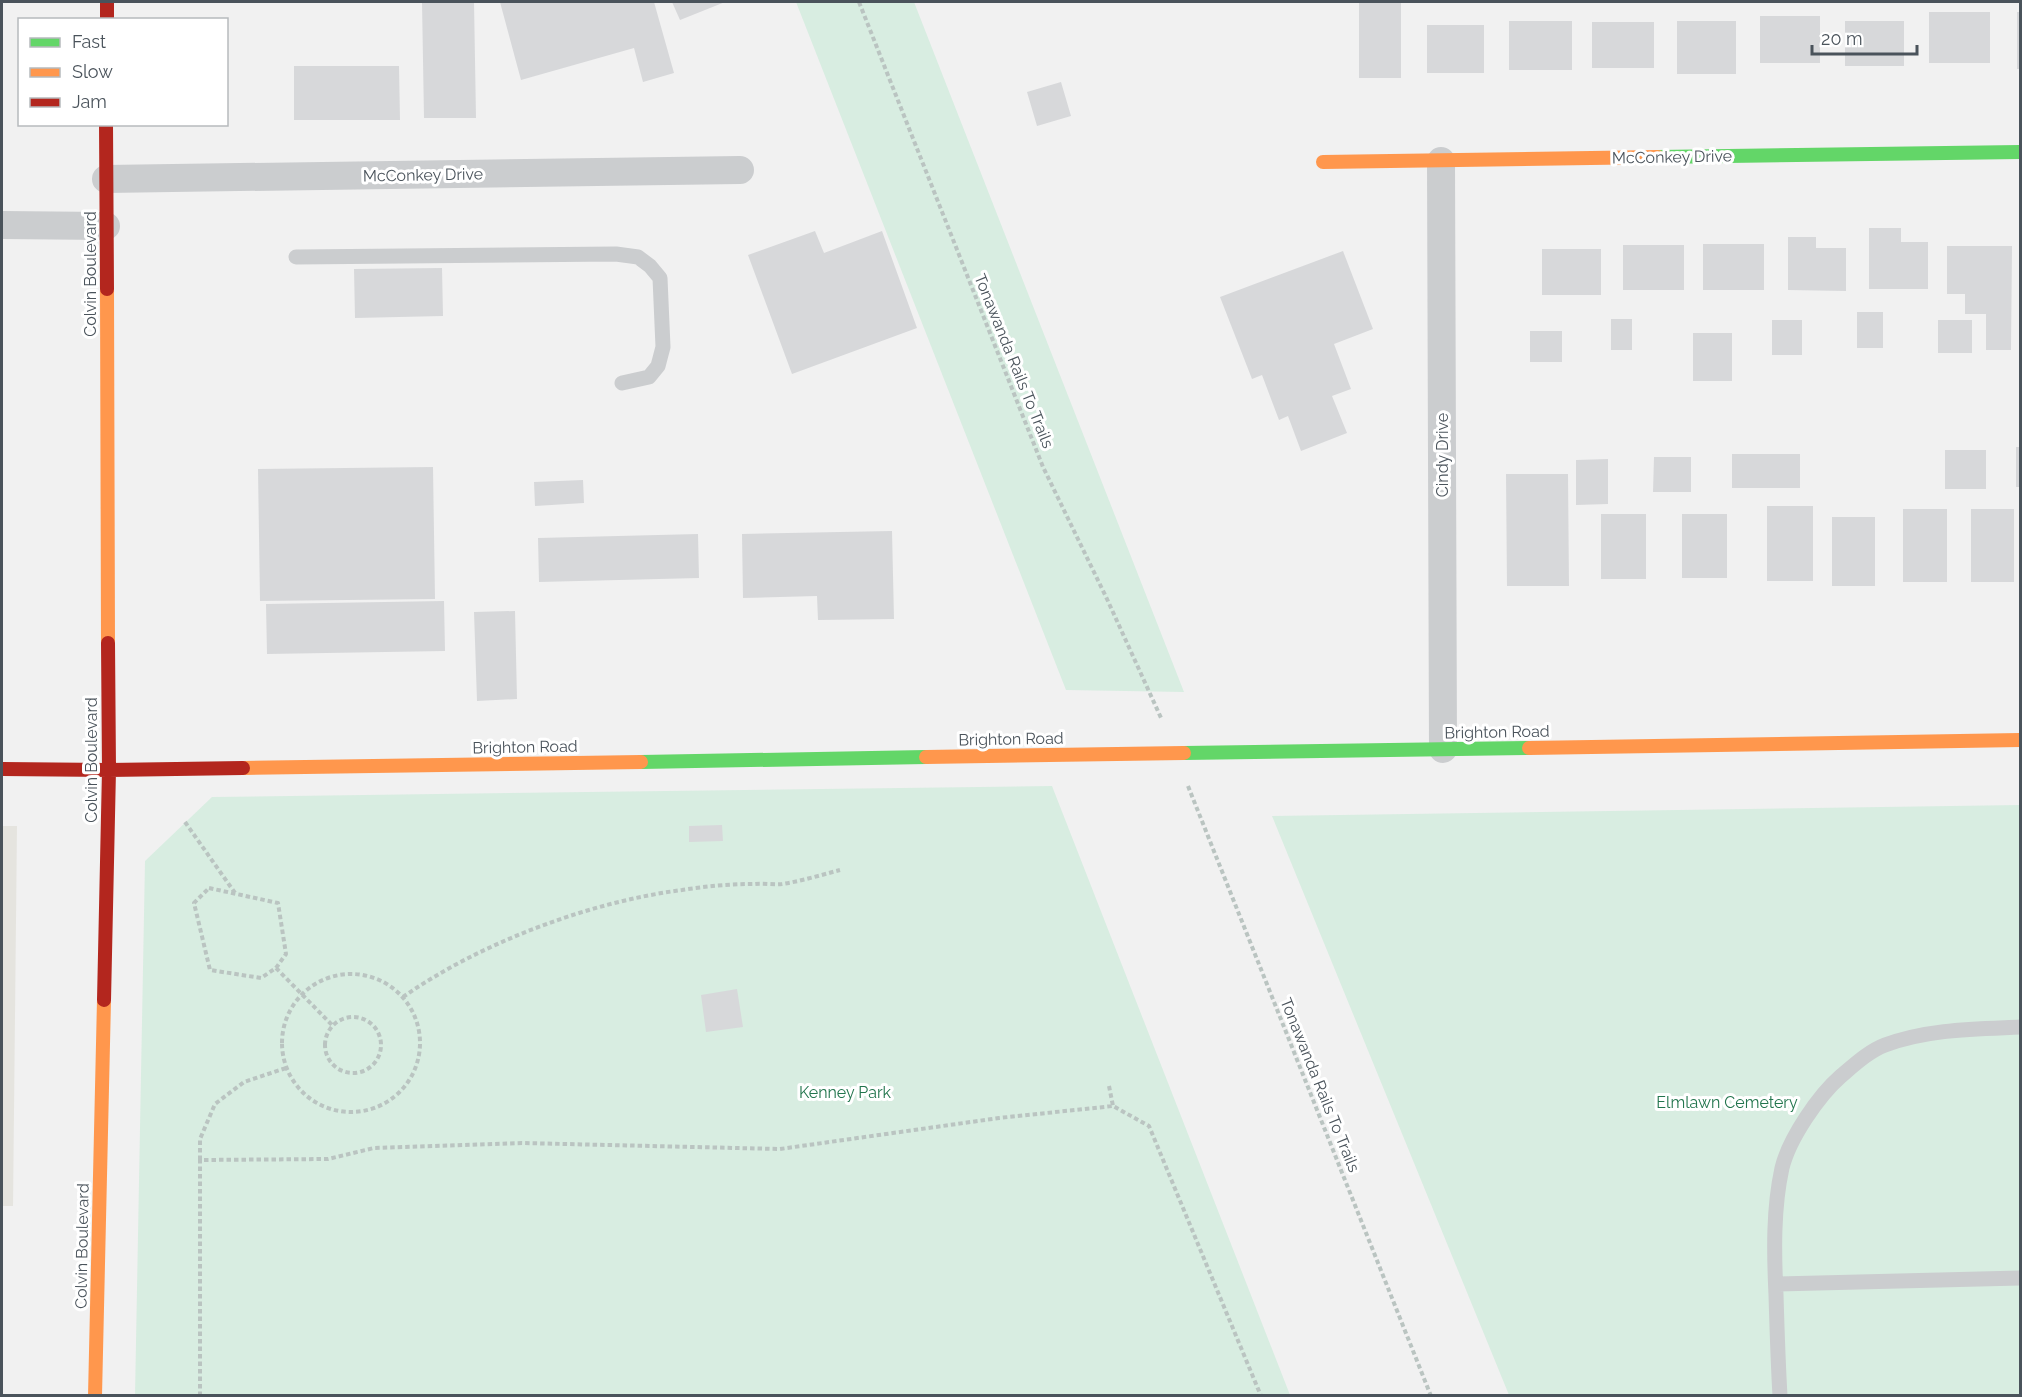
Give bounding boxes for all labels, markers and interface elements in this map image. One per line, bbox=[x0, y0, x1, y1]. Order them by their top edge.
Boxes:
legend bbox=[18, 18, 228, 126]
scale bar bbox=[1812, 18, 1917, 56]
text: 20 m bbox=[1821, 28, 1863, 49]
text: Fast bbox=[72, 31, 106, 52]
text: Slow bbox=[72, 61, 113, 82]
text: Jam bbox=[72, 91, 107, 112]
street label: McConkey Drive bbox=[1612, 146, 1732, 168]
street label: McConkey Drive bbox=[363, 164, 483, 186]
street label: Colvin Boulevard bbox=[81, 211, 100, 337]
street label: Tonawanda Rails To Trails bbox=[970, 271, 1058, 451]
street label: Cindy Drive bbox=[1433, 413, 1452, 497]
street label: Colvin Boulevard bbox=[82, 697, 101, 823]
street label: Brighton Road bbox=[1444, 722, 1550, 742]
street label: Brighton Road bbox=[958, 729, 1064, 749]
street label: Brighton Road bbox=[472, 737, 578, 757]
street label: Tonawanda Rails To Trails bbox=[1276, 995, 1364, 1175]
park label: Kenney Park bbox=[799, 1083, 892, 1102]
park label: Elmlawn Cemetery bbox=[1656, 1093, 1798, 1112]
street label: Colvin Boulevard bbox=[71, 1183, 93, 1309]

